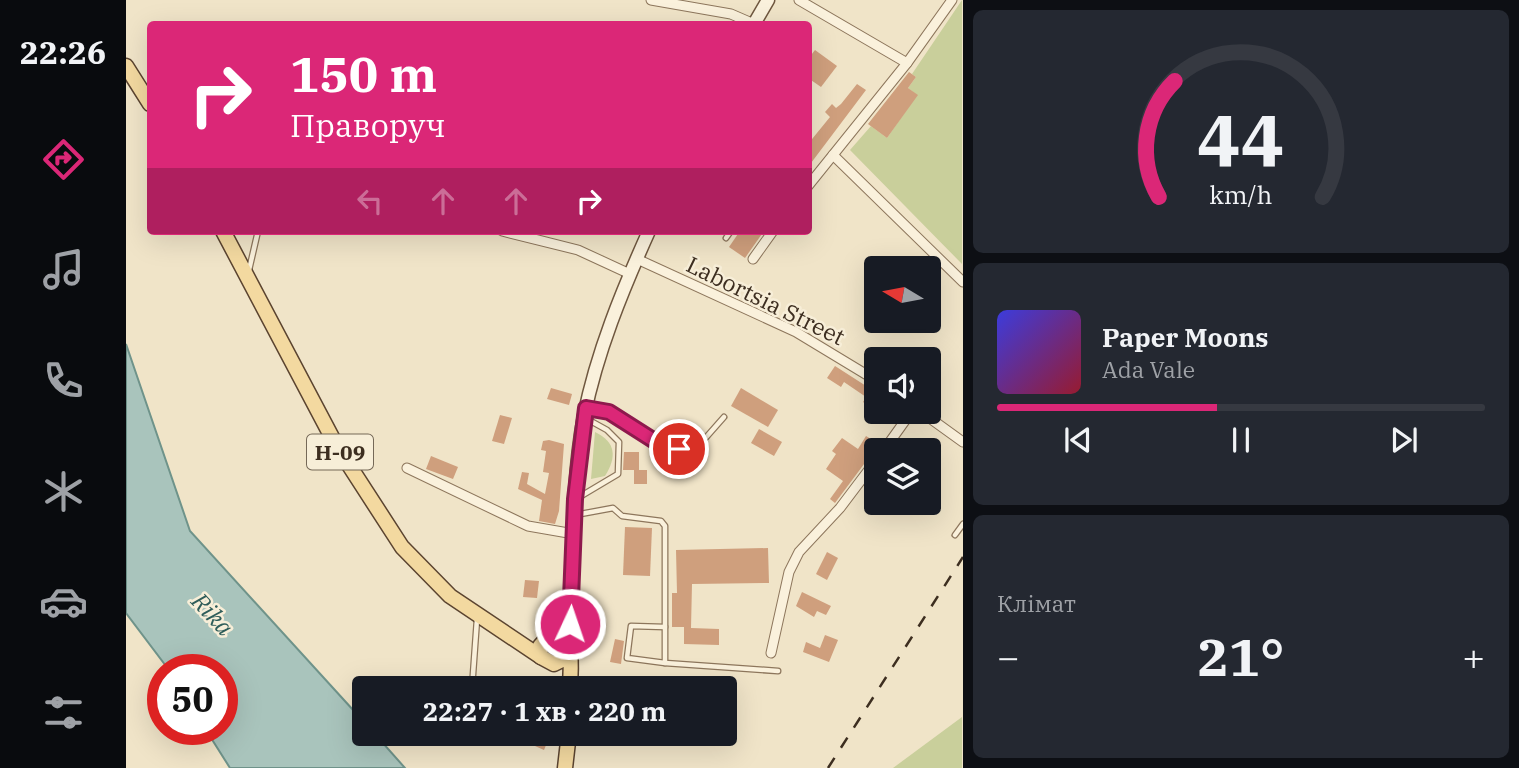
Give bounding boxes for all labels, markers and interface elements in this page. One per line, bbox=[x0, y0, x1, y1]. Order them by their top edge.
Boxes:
text: 22:26 bbox=[20, 31, 106, 73]
text: 150 m bbox=[290, 42, 437, 105]
icon: right bbox=[175, 49, 266, 140]
text: 44 bbox=[1197, 93, 1285, 188]
text: Праворуч bbox=[290, 104, 446, 146]
icon: directions bbox=[39, 135, 88, 184]
text: km/h bbox=[1209, 178, 1273, 211]
icon: left bbox=[351, 182, 389, 220]
icon: ahead bbox=[424, 182, 462, 220]
icon: ahead bbox=[497, 182, 535, 220]
icon: right bbox=[570, 182, 608, 220]
icon: music bbox=[39, 245, 88, 294]
street label: Labortsia Street bbox=[682, 249, 850, 351]
north arrow bbox=[864, 256, 942, 332]
map controls bbox=[864, 256, 941, 515]
text: Paper Moons bbox=[1102, 320, 1269, 354]
button: sound bbox=[864, 347, 941, 424]
text: Ada Vale bbox=[1102, 354, 1195, 384]
icon: phone bbox=[39, 356, 88, 405]
pin bbox=[649, 419, 709, 479]
icon: previous bbox=[1059, 421, 1097, 459]
icon: pause bbox=[1222, 421, 1260, 459]
icon: next bbox=[1385, 421, 1423, 459]
icon: arrive bbox=[660, 430, 698, 468]
road number: Н-09 bbox=[307, 434, 373, 470]
button: layers bbox=[864, 438, 941, 515]
icon: climate bbox=[39, 467, 88, 516]
icon: car bbox=[39, 577, 88, 626]
water label: Rika bbox=[184, 585, 241, 642]
position arrow bbox=[533, 587, 607, 661]
text: Клімат bbox=[997, 588, 1076, 618]
text: 21° bbox=[1198, 623, 1284, 690]
text: − bbox=[997, 632, 1020, 681]
text: + bbox=[1462, 632, 1485, 681]
speed limit sign: 50 bbox=[147, 654, 238, 745]
icon: filters bbox=[39, 688, 88, 737]
text: 22:27 · 1 хв · 220 m bbox=[423, 694, 666, 728]

